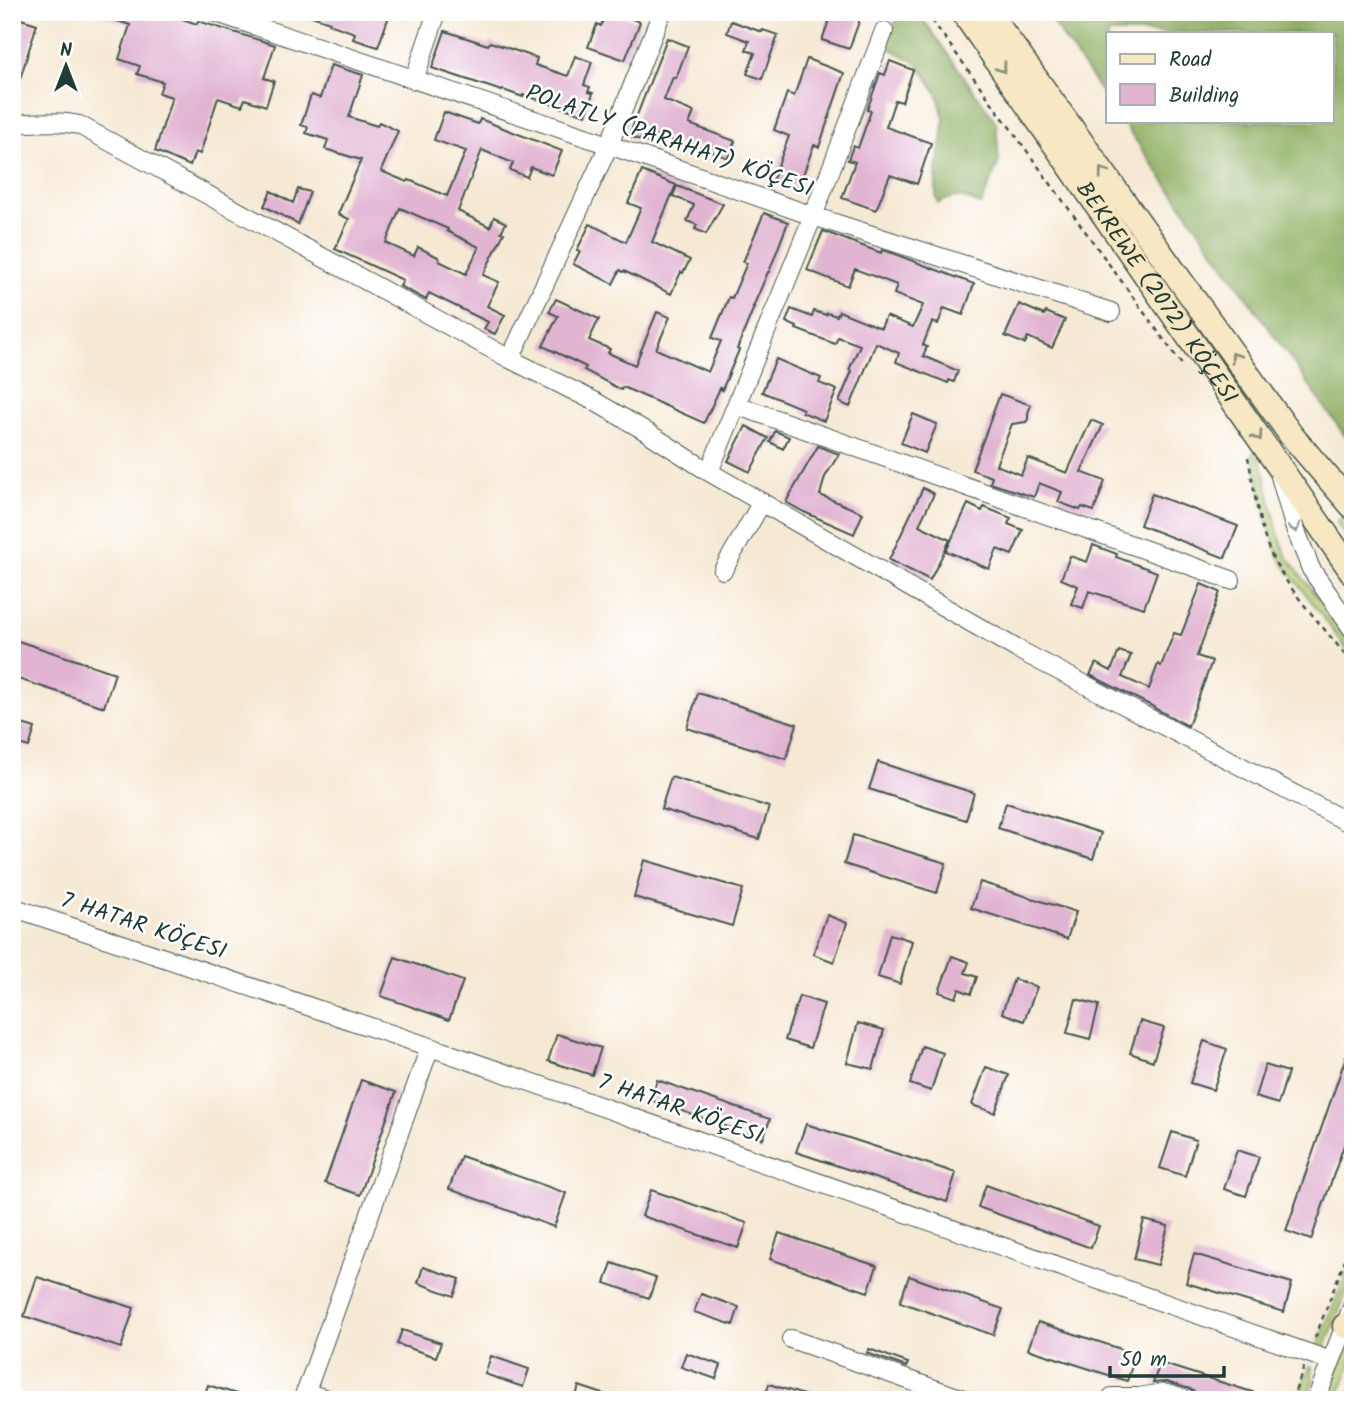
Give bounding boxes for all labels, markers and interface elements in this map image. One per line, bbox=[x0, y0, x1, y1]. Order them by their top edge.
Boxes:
north arrow bbox=[32, 32, 102, 102]
legend bbox=[1106, 32, 1334, 122]
text: N bbox=[60, 36, 72, 66]
text: Road bbox=[1169, 44, 1212, 77]
one-way arrow bbox=[994, 60, 1006, 73]
street label: POLATLY (PARAHAT) KÖÇESI bbox=[521, 76, 818, 208]
text: Building bbox=[1169, 80, 1239, 113]
one-way arrow bbox=[1099, 167, 1111, 180]
street label: BEKREWE (2072) KÖÇESI bbox=[1066, 174, 1246, 412]
one-way arrow bbox=[1231, 352, 1243, 365]
one-way arrow bbox=[1250, 428, 1262, 441]
one-way arrow bbox=[1287, 521, 1301, 534]
street label: 7 HATAR KÖÇESI bbox=[56, 883, 231, 971]
street label: 7 HATAR KÖÇESI bbox=[593, 1065, 768, 1155]
scale bar bbox=[1110, 1335, 1223, 1379]
text: 50 m bbox=[1120, 1344, 1167, 1377]

